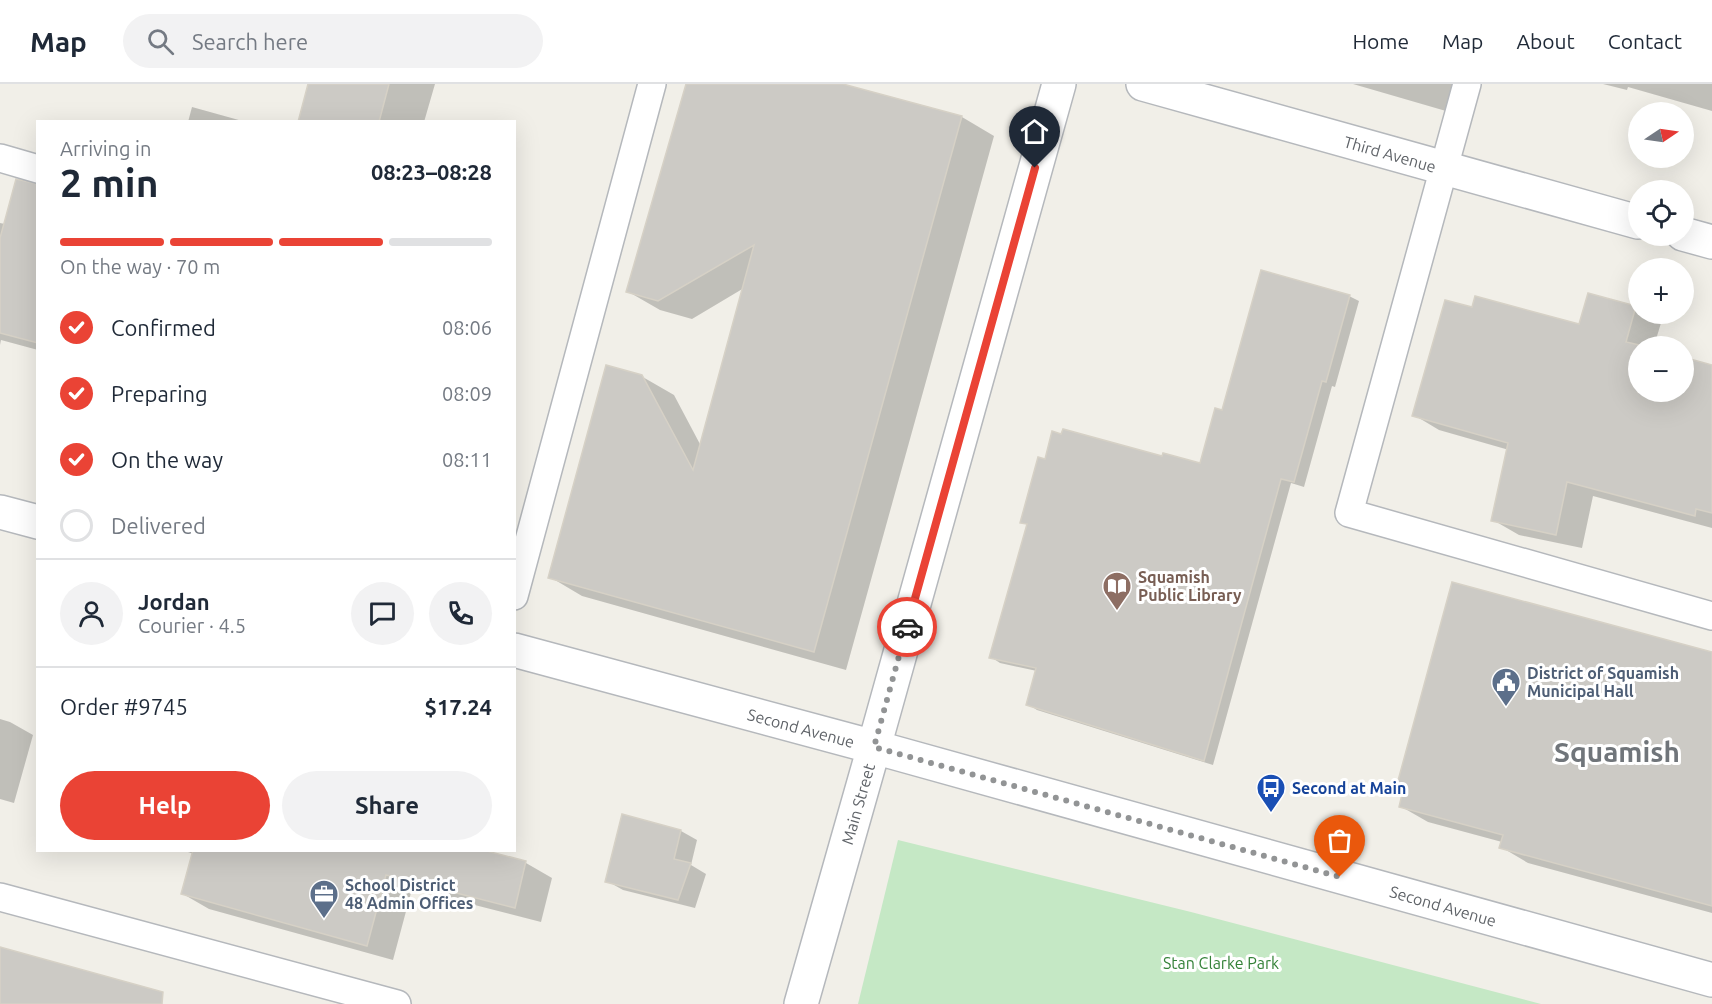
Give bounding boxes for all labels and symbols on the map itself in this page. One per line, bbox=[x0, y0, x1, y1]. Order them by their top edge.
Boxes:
north arrow bbox=[1628, 102, 1694, 168]
pin bbox=[1009, 106, 1060, 168]
street label: Third Avenue bbox=[1342, 132, 1438, 176]
place label: Squamish Public Library bbox=[1138, 568, 1242, 604]
library icon: Squamish Public Library bbox=[1101, 570, 1133, 612]
courier bbox=[877, 597, 937, 657]
place label: District of Squamish Municipal Hall bbox=[1527, 664, 1679, 700]
public building icon: District of Squamish Municipal Hall bbox=[1490, 666, 1522, 708]
street label: Second Avenue bbox=[746, 705, 856, 751]
district label: Squamish bbox=[1554, 736, 1680, 767]
street label: Main Street bbox=[838, 761, 878, 847]
bus stop icon: Second at Main bbox=[1255, 772, 1287, 814]
place label: Second at Main bbox=[1292, 779, 1406, 797]
pin bbox=[1314, 815, 1365, 877]
place label: School District 48 Admin Offices bbox=[345, 876, 473, 912]
office icon: School District 48 Admin Offices bbox=[308, 878, 340, 920]
street label: Second Avenue bbox=[1388, 882, 1498, 930]
park label: Stan Clarke Park bbox=[1163, 954, 1279, 972]

